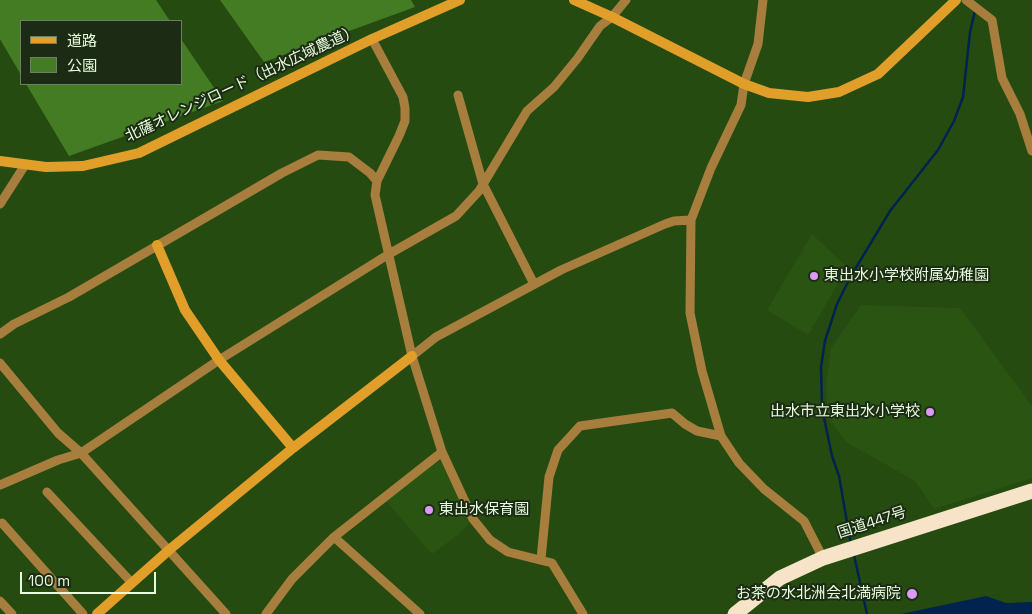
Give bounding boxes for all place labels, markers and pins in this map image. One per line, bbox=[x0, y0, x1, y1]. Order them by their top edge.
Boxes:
place label: 東出水小学校附属幼稚園 bbox=[824, 267, 989, 285]
marker: 東出水小学校附属幼稚園 bbox=[808, 270, 820, 282]
place label: 出水市立東出水小学校 bbox=[770, 403, 920, 421]
marker: 出水市立東出水小学校 bbox=[924, 406, 936, 418]
place label: 東出水保育園 bbox=[439, 501, 529, 519]
marker: 東出水保育園 bbox=[423, 504, 435, 516]
place label: お茶の水北洲会北満病院 bbox=[736, 585, 901, 603]
marker: お茶の水北洲会北満病院 bbox=[905, 587, 919, 601]

